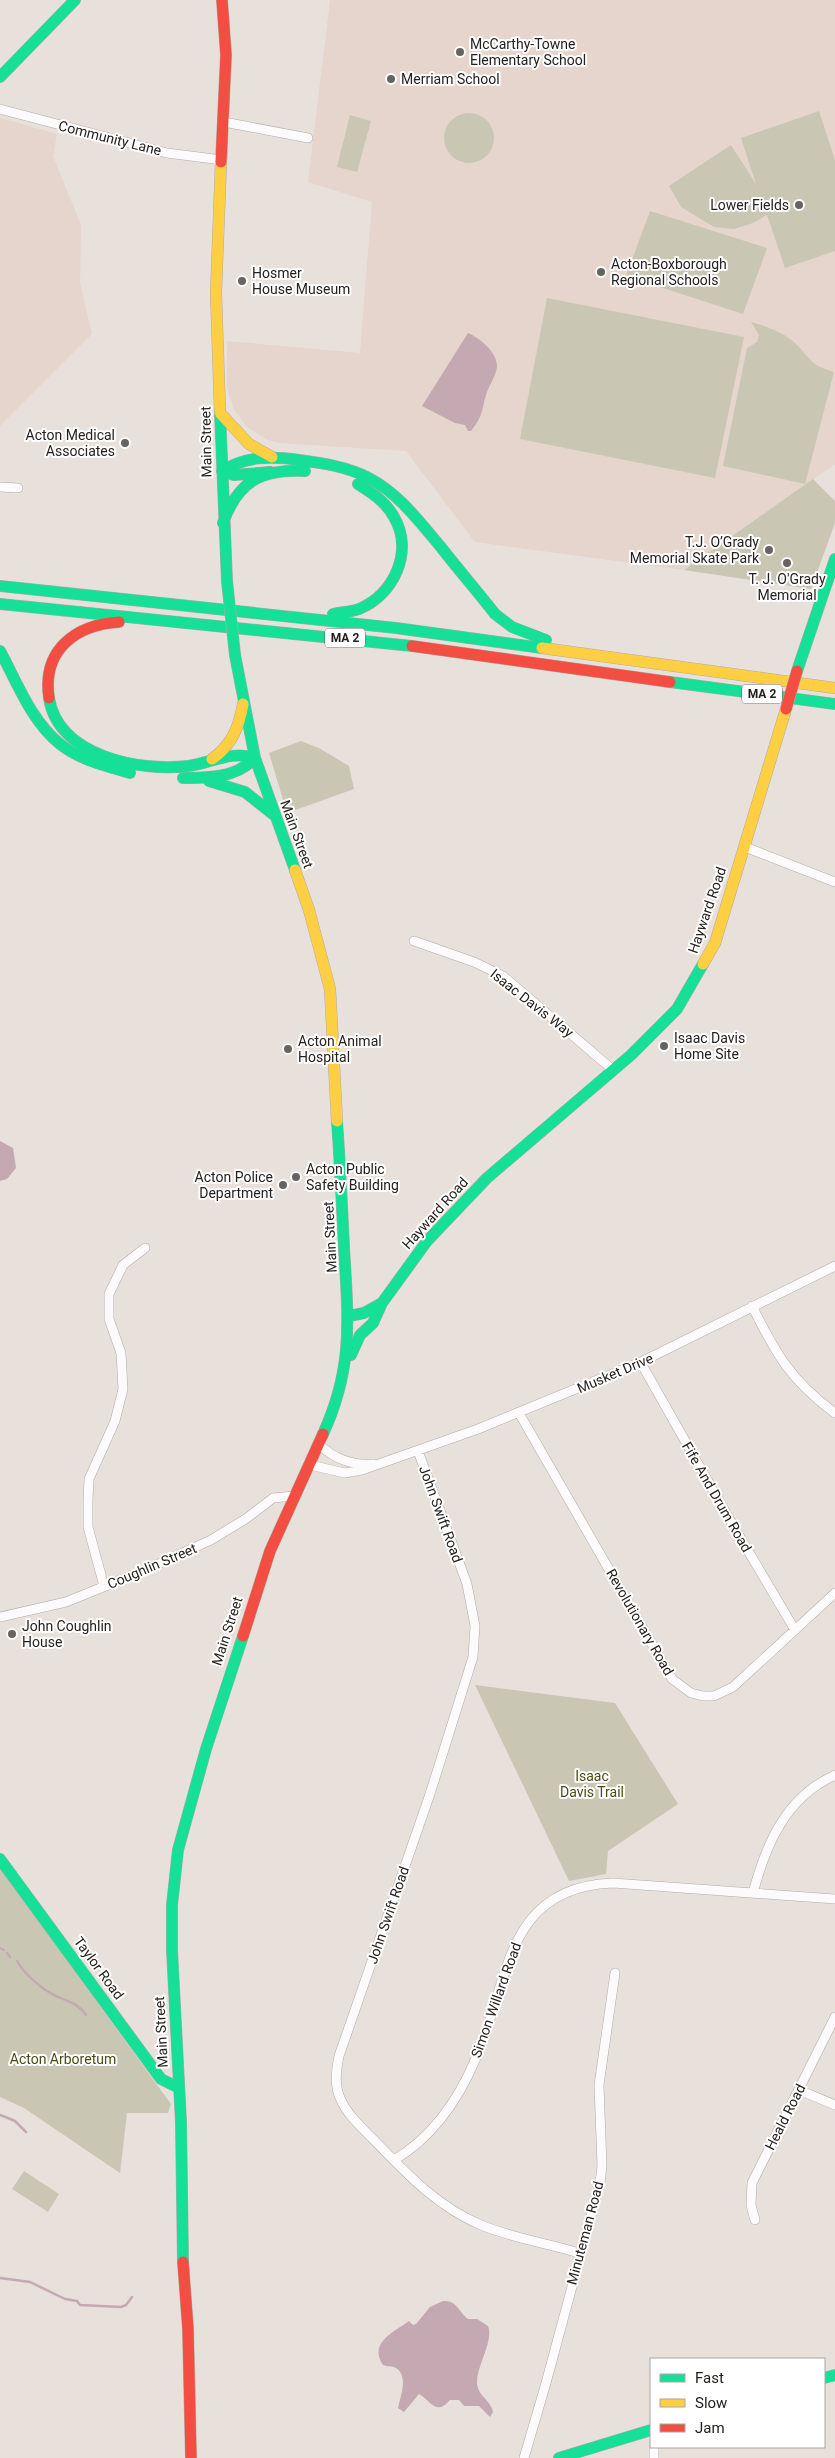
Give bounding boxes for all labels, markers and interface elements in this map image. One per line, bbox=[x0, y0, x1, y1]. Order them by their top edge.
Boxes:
place label: McCarthy-Towne Elementary School bbox=[470, 36, 586, 68]
marker: McCarthy-Towne Elementary School bbox=[454, 46, 466, 58]
place label: Merriam School bbox=[401, 71, 500, 87]
marker: Merriam School bbox=[385, 73, 397, 85]
street label: Community Lane bbox=[57, 117, 163, 159]
place label: Lower Fields bbox=[710, 197, 789, 213]
marker: Lower Fields bbox=[793, 199, 805, 211]
place label: Acton-Boxborough Regional Schools bbox=[611, 256, 727, 288]
place label: Hosmer House Museum bbox=[252, 265, 350, 297]
marker: Acton-Boxborough Regional Schools bbox=[595, 266, 607, 278]
marker: Hosmer House Museum bbox=[236, 275, 248, 287]
street label: Main Street bbox=[197, 406, 215, 478]
place label: Acton Medical Associates bbox=[26, 427, 115, 459]
marker: Acton Medical Associates bbox=[119, 437, 131, 449]
place label: T.J. O’Grady Memorial Skate Park bbox=[630, 534, 760, 566]
marker: T.J. O’Grady Memorial Skate Park bbox=[763, 544, 775, 556]
marker: T. J. O'Grady Memorial bbox=[781, 557, 793, 569]
place label: T. J. O'Grady Memorial bbox=[748, 571, 826, 603]
road number: MA 2 bbox=[325, 628, 365, 648]
road number: MA 2 bbox=[742, 684, 782, 704]
street label: Main Street bbox=[277, 798, 317, 871]
street label: Hayward Road bbox=[685, 865, 729, 955]
street label: Isaac Davis Way bbox=[487, 966, 577, 1041]
place label: Isaac Davis Home Site bbox=[674, 1030, 745, 1062]
place label: Acton Animal Hospital bbox=[298, 1033, 382, 1065]
marker: Isaac Davis Home Site bbox=[658, 1040, 670, 1052]
marker: Acton Animal Hospital bbox=[282, 1043, 294, 1055]
place label: Acton Public Safety Building bbox=[306, 1161, 399, 1193]
place label: Acton Police Department bbox=[195, 1169, 273, 1201]
marker: Acton Public Safety Building bbox=[290, 1171, 302, 1183]
street label: Hayward Road bbox=[399, 1174, 471, 1252]
marker: Acton Police Department bbox=[277, 1179, 289, 1191]
street label: Main Street bbox=[320, 1201, 340, 1273]
street label: Musket Drive bbox=[575, 1350, 655, 1396]
street label: Fife And Drum Road bbox=[679, 1439, 755, 1555]
street label: John Swift Road bbox=[416, 1463, 466, 1565]
street label: Coughlin Street bbox=[105, 1540, 199, 1592]
street label: Revolutionary Road bbox=[603, 1566, 677, 1678]
street label: Main Street bbox=[208, 1594, 246, 1667]
place label: John Coughlin House bbox=[22, 1618, 112, 1650]
marker: John Coughlin House bbox=[6, 1628, 18, 1640]
park label: Isaac Davis Trail bbox=[560, 1768, 624, 1800]
street label: John Swift Road bbox=[364, 1864, 412, 1966]
street label: Taylor Road bbox=[71, 1934, 127, 2002]
street label: Simon Willard Road bbox=[468, 1940, 524, 2060]
street label: Main Street bbox=[151, 1996, 171, 2068]
park label: Acton Arboretum bbox=[10, 2051, 116, 2067]
street label: Heald Road bbox=[762, 2081, 808, 2153]
street label: Minuteman Road bbox=[564, 2180, 606, 2286]
legend bbox=[650, 2358, 825, 2448]
text: Fast bbox=[695, 2369, 724, 2387]
text: Slow bbox=[695, 2394, 727, 2412]
text: Jam bbox=[695, 2419, 725, 2437]

